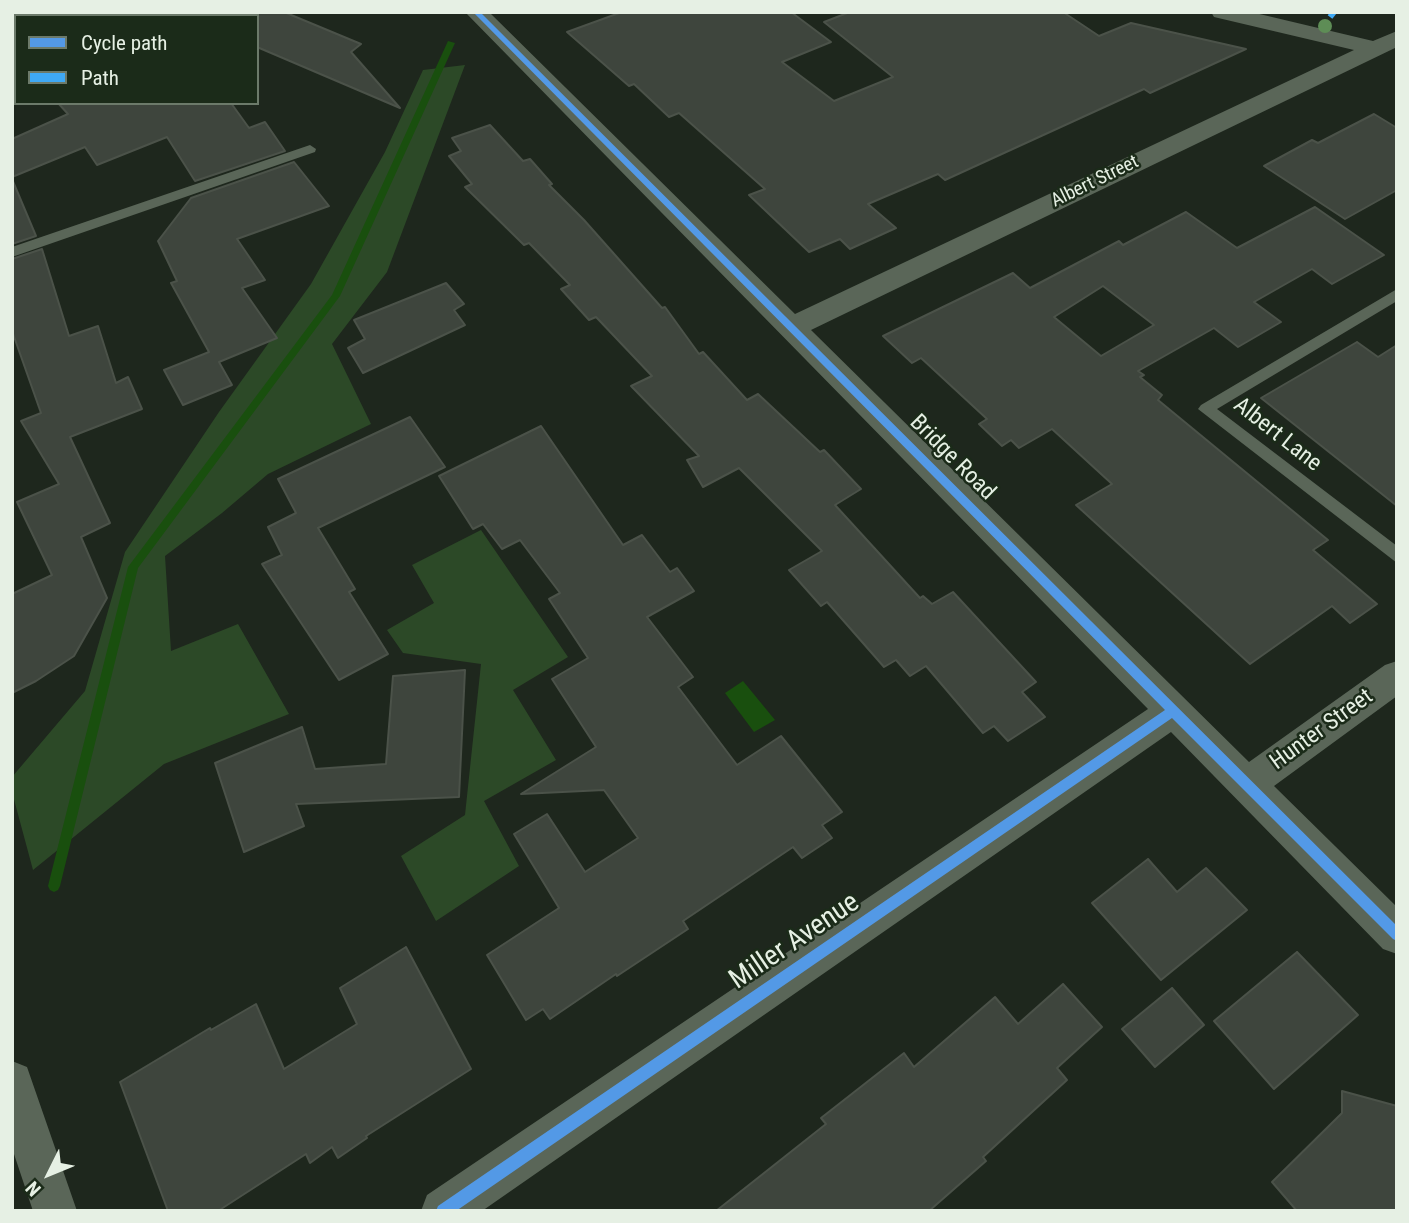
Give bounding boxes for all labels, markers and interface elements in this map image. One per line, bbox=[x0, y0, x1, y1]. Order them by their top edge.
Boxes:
legend bbox=[14, 14, 259, 105]
text: Cycle path bbox=[81, 31, 167, 55]
text: Path bbox=[81, 66, 119, 90]
street label: Albert Street bbox=[1048, 151, 1142, 213]
street label: Albert Lane bbox=[1227, 392, 1327, 478]
street label: Bridge Road bbox=[903, 409, 1001, 507]
street label: Hunter Street bbox=[1265, 683, 1379, 777]
street label: Miller Avenue bbox=[724, 886, 866, 998]
north arrow bbox=[14, 1139, 84, 1209]
text: N bbox=[21, 1177, 46, 1201]

